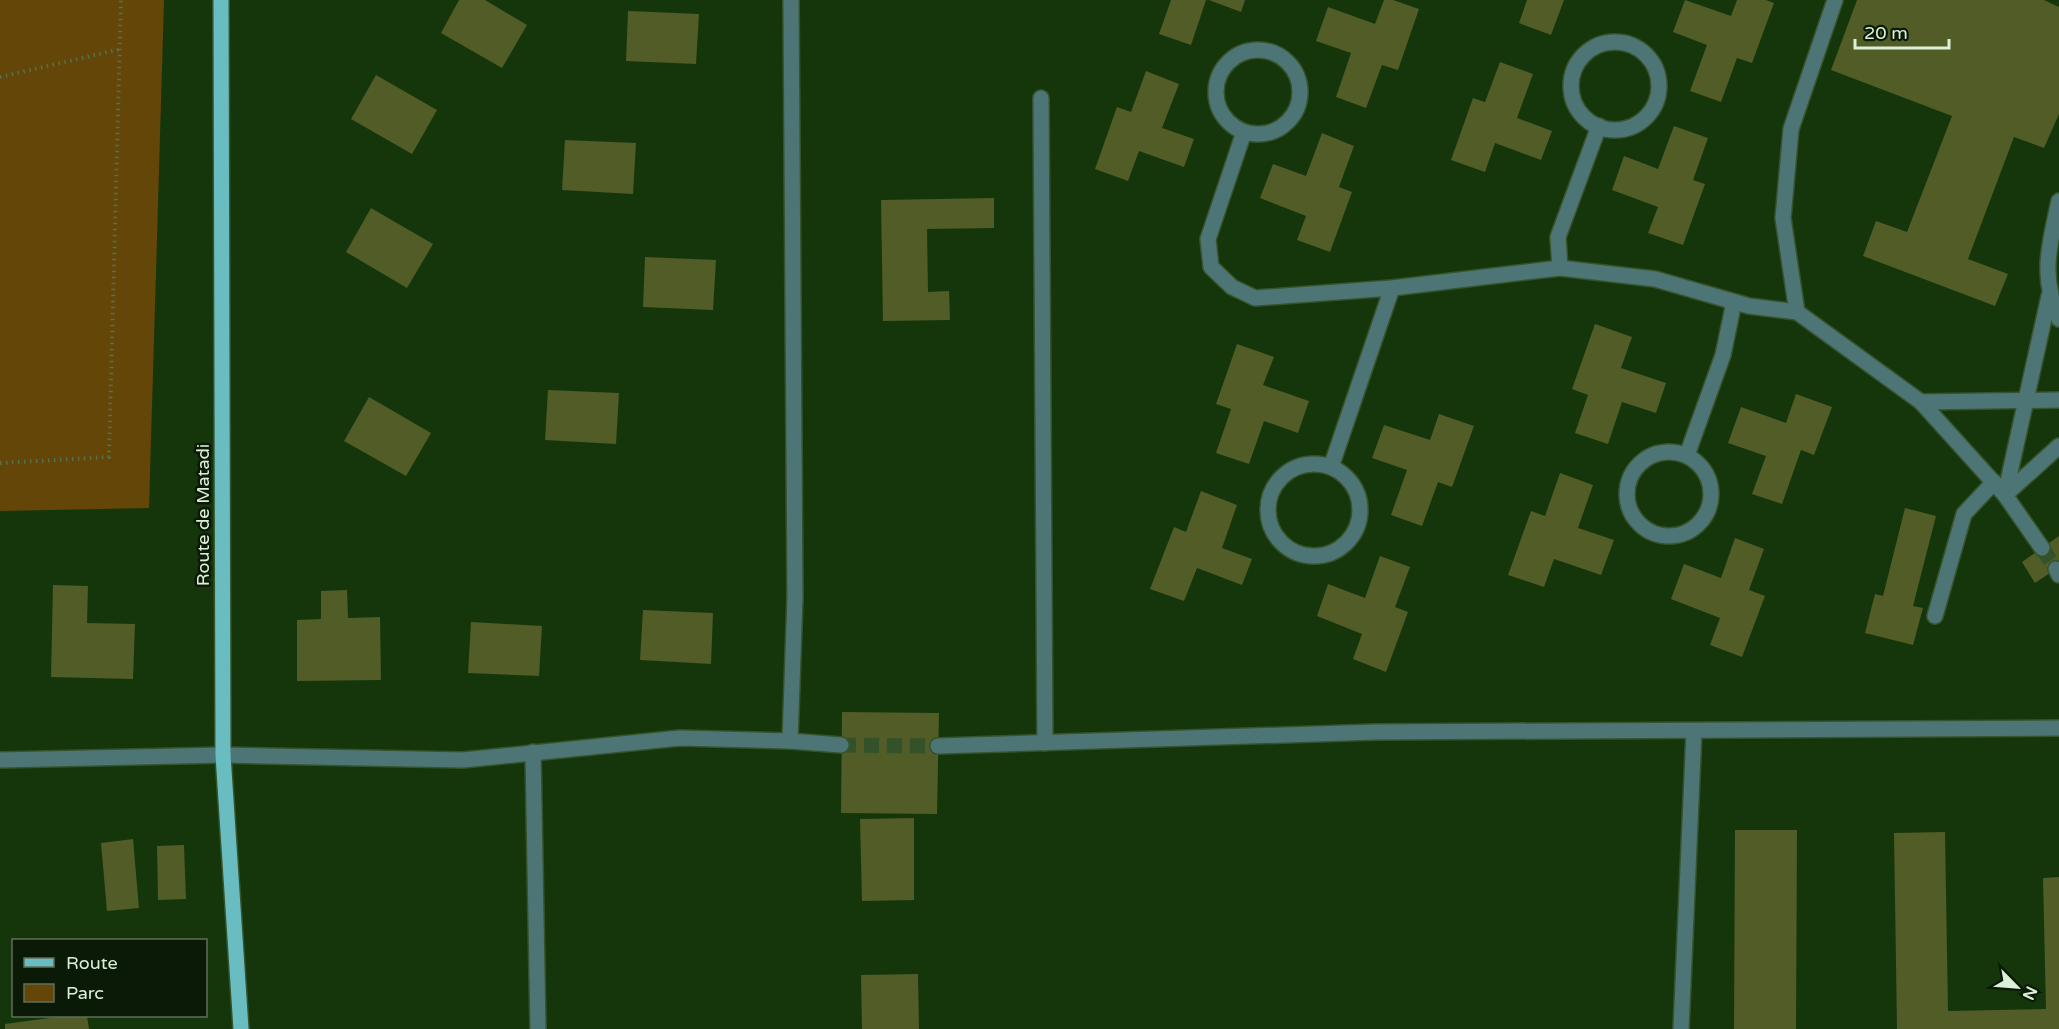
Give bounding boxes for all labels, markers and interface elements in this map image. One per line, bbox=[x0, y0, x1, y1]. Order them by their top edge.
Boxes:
scale bar bbox=[1855, 12, 1950, 50]
text: 20 m bbox=[1864, 22, 1908, 44]
street label: Route de Matadi bbox=[192, 444, 214, 586]
legend bbox=[12, 939, 207, 1017]
text: Route bbox=[66, 952, 118, 974]
north arrow bbox=[1987, 957, 2047, 1017]
text: Parc bbox=[66, 982, 104, 1004]
text: N bbox=[2018, 983, 2041, 1003]

